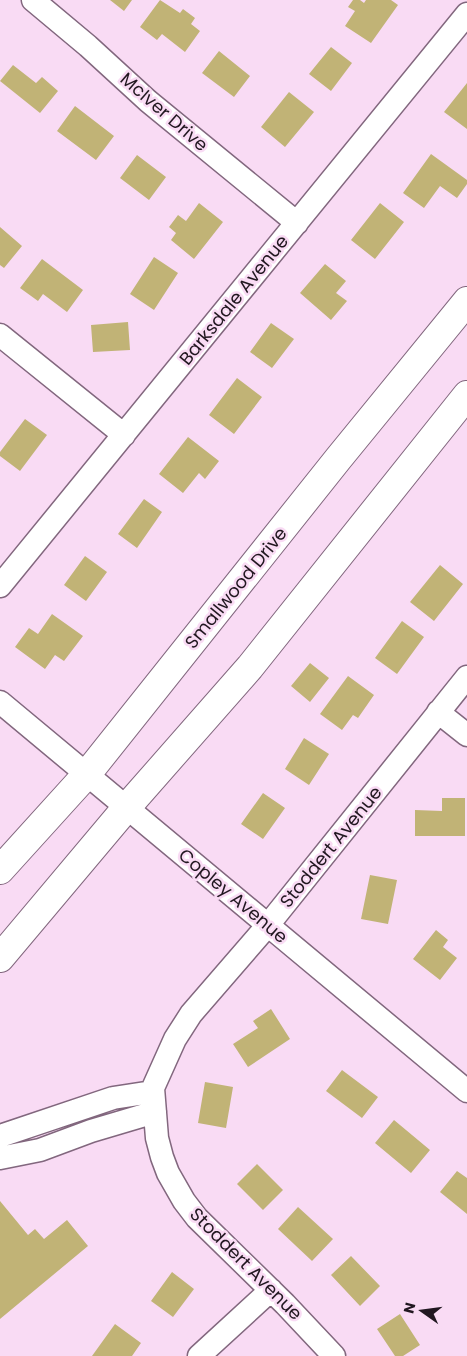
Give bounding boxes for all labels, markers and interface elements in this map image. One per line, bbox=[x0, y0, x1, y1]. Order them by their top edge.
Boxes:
street label: McIver Drive bbox=[115, 67, 214, 157]
street label: Barksdale Avenue bbox=[173, 229, 294, 370]
street label: Smallwood Drive bbox=[179, 522, 293, 654]
street label: Stoddert Avenue bbox=[274, 781, 387, 913]
street label: Copley Avenue bbox=[173, 842, 293, 949]
street label: Stoddert Avenue bbox=[185, 1202, 308, 1325]
north arrow bbox=[397, 1286, 447, 1336]
text: N bbox=[398, 1300, 420, 1315]

